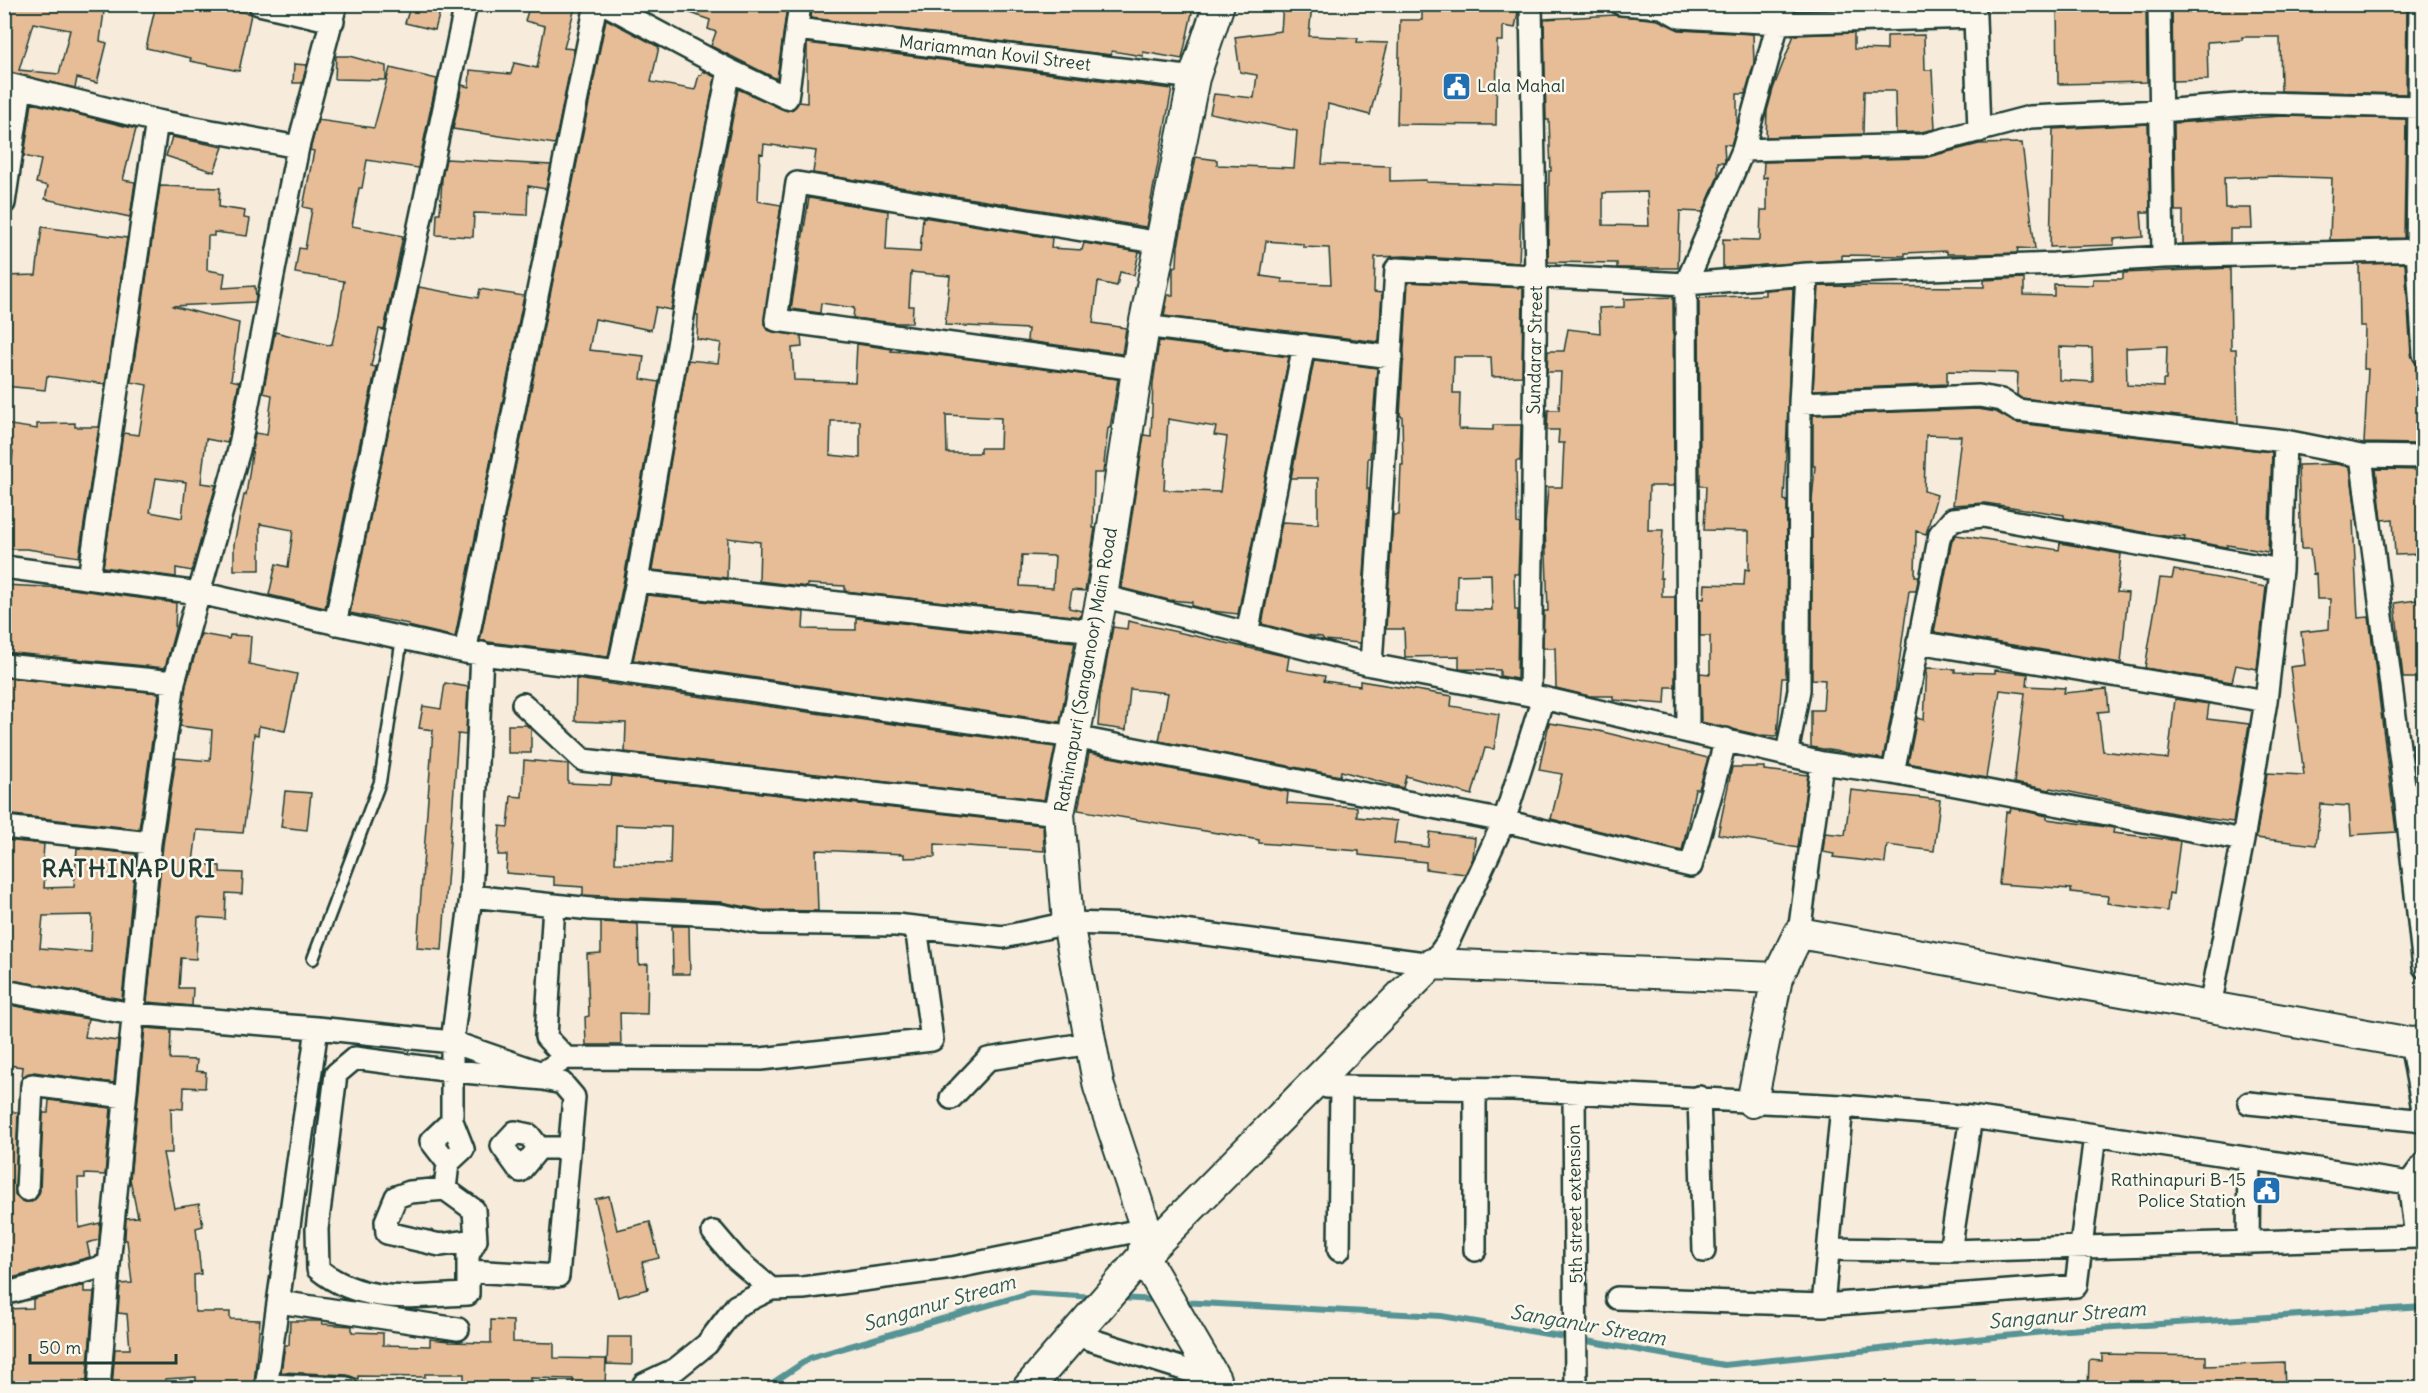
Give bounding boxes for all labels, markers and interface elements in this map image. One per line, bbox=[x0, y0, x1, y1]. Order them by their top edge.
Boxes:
street label: Mariamman Kovil Street bbox=[898, 29, 1092, 76]
public building icon: Lala Mahal bbox=[1440, 70, 1472, 102]
place label: Lala Mahal bbox=[1477, 74, 1565, 97]
street label: Sundarar Street bbox=[1522, 285, 1547, 415]
street label: Rathinapuri (Sanganoor) Main Road bbox=[1049, 525, 1122, 814]
district label: RATHINAPURI bbox=[42, 853, 216, 883]
street label: 5th street extension bbox=[1562, 1124, 1587, 1284]
place label: Rathinapuri B-15 Police Station bbox=[2111, 1168, 2246, 1212]
public building icon: Rathinapuri B-15 Police Station bbox=[2251, 1174, 2283, 1206]
water label: Sanganur Stream bbox=[860, 1269, 1018, 1336]
water label: Sanganur Stream bbox=[1987, 1295, 2147, 1334]
water label: Sanganur Stream bbox=[1508, 1299, 1668, 1351]
scale bar bbox=[30, 1327, 176, 1365]
text: 50 m bbox=[39, 1336, 81, 1359]

